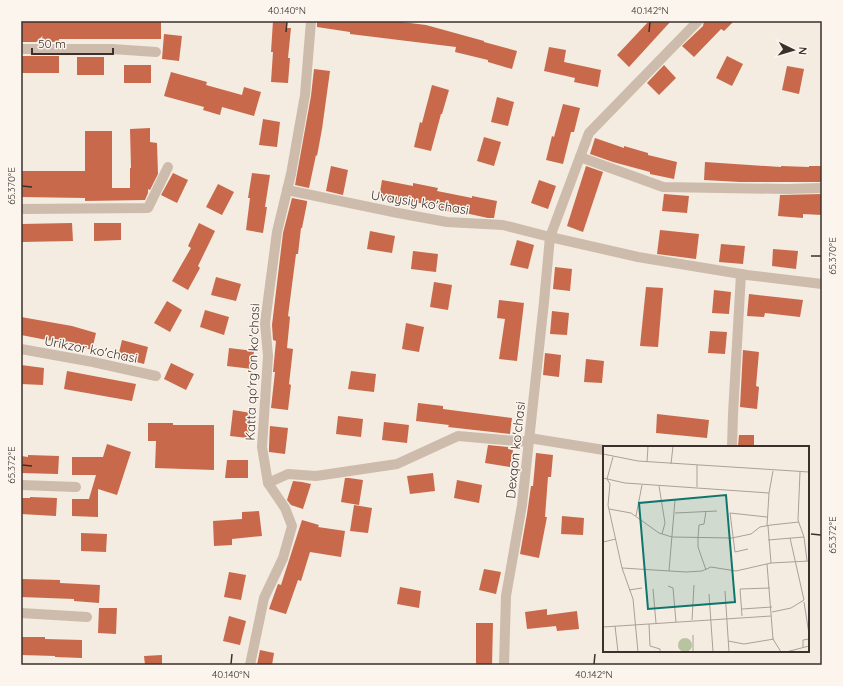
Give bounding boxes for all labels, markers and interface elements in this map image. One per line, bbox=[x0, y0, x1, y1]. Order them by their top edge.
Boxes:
text: 40.140°N bbox=[268, 4, 306, 17]
text: 40.142°N bbox=[631, 4, 669, 17]
scale bar bbox=[32, 30, 113, 56]
north arrow bbox=[773, 30, 813, 70]
text: 50 m bbox=[38, 36, 66, 51]
text: N bbox=[796, 46, 810, 56]
text: 65.370°E bbox=[5, 167, 18, 205]
street label: Uvaysiy ko'chasi bbox=[370, 186, 470, 218]
text: 65.370°E bbox=[826, 237, 839, 275]
street label: Katta qo'rg'on ko'chasi bbox=[242, 303, 262, 441]
street label: Urikzor ko'chasi bbox=[43, 332, 139, 366]
street label: Dexqon ko'chasi bbox=[502, 401, 528, 499]
text: 65.372°E bbox=[5, 446, 18, 484]
inset map bbox=[603, 446, 809, 652]
text: 65.372°E bbox=[826, 516, 839, 554]
text: 40.140°N bbox=[212, 668, 250, 681]
text: 40.142°N bbox=[575, 668, 613, 681]

